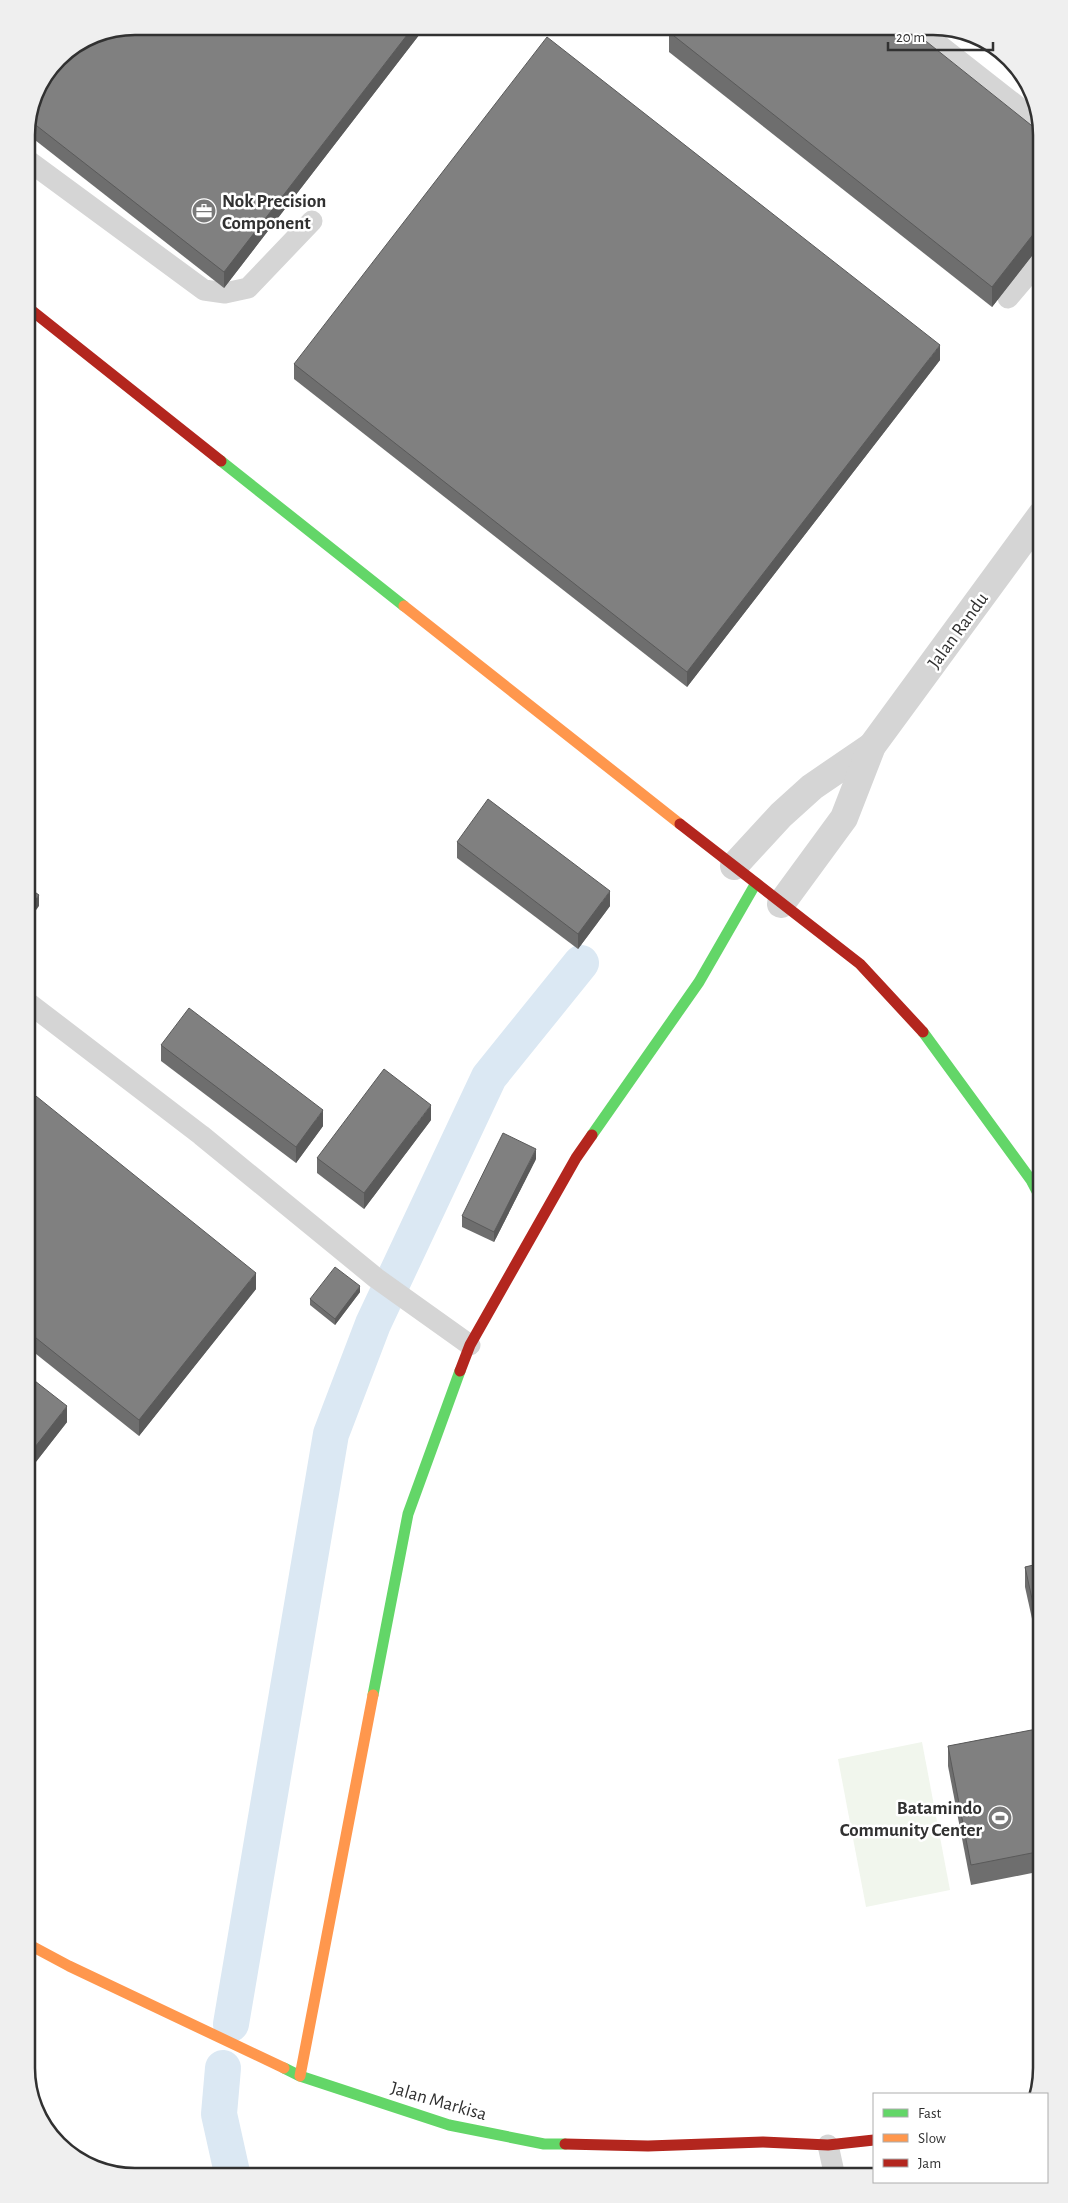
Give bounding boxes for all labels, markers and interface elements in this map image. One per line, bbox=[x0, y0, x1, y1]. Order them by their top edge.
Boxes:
scale bar bbox=[888, 20, 993, 52]
text: 20 m bbox=[896, 30, 925, 45]
place label: Nok Precision Component bbox=[222, 192, 326, 233]
office icon: Nok Precision Component bbox=[191, 198, 217, 224]
street label: Jalan Randu bbox=[924, 589, 992, 672]
place label: Batamindo Community Center bbox=[840, 1799, 982, 1840]
sports icon: Batamindo Community Center bbox=[987, 1805, 1013, 1831]
street label: Jalan Markisa bbox=[388, 2079, 489, 2124]
legend bbox=[873, 2093, 1048, 2183]
text: Fast bbox=[918, 2106, 942, 2121]
text: Slow bbox=[918, 2131, 946, 2146]
text: Jam bbox=[918, 2156, 941, 2171]

